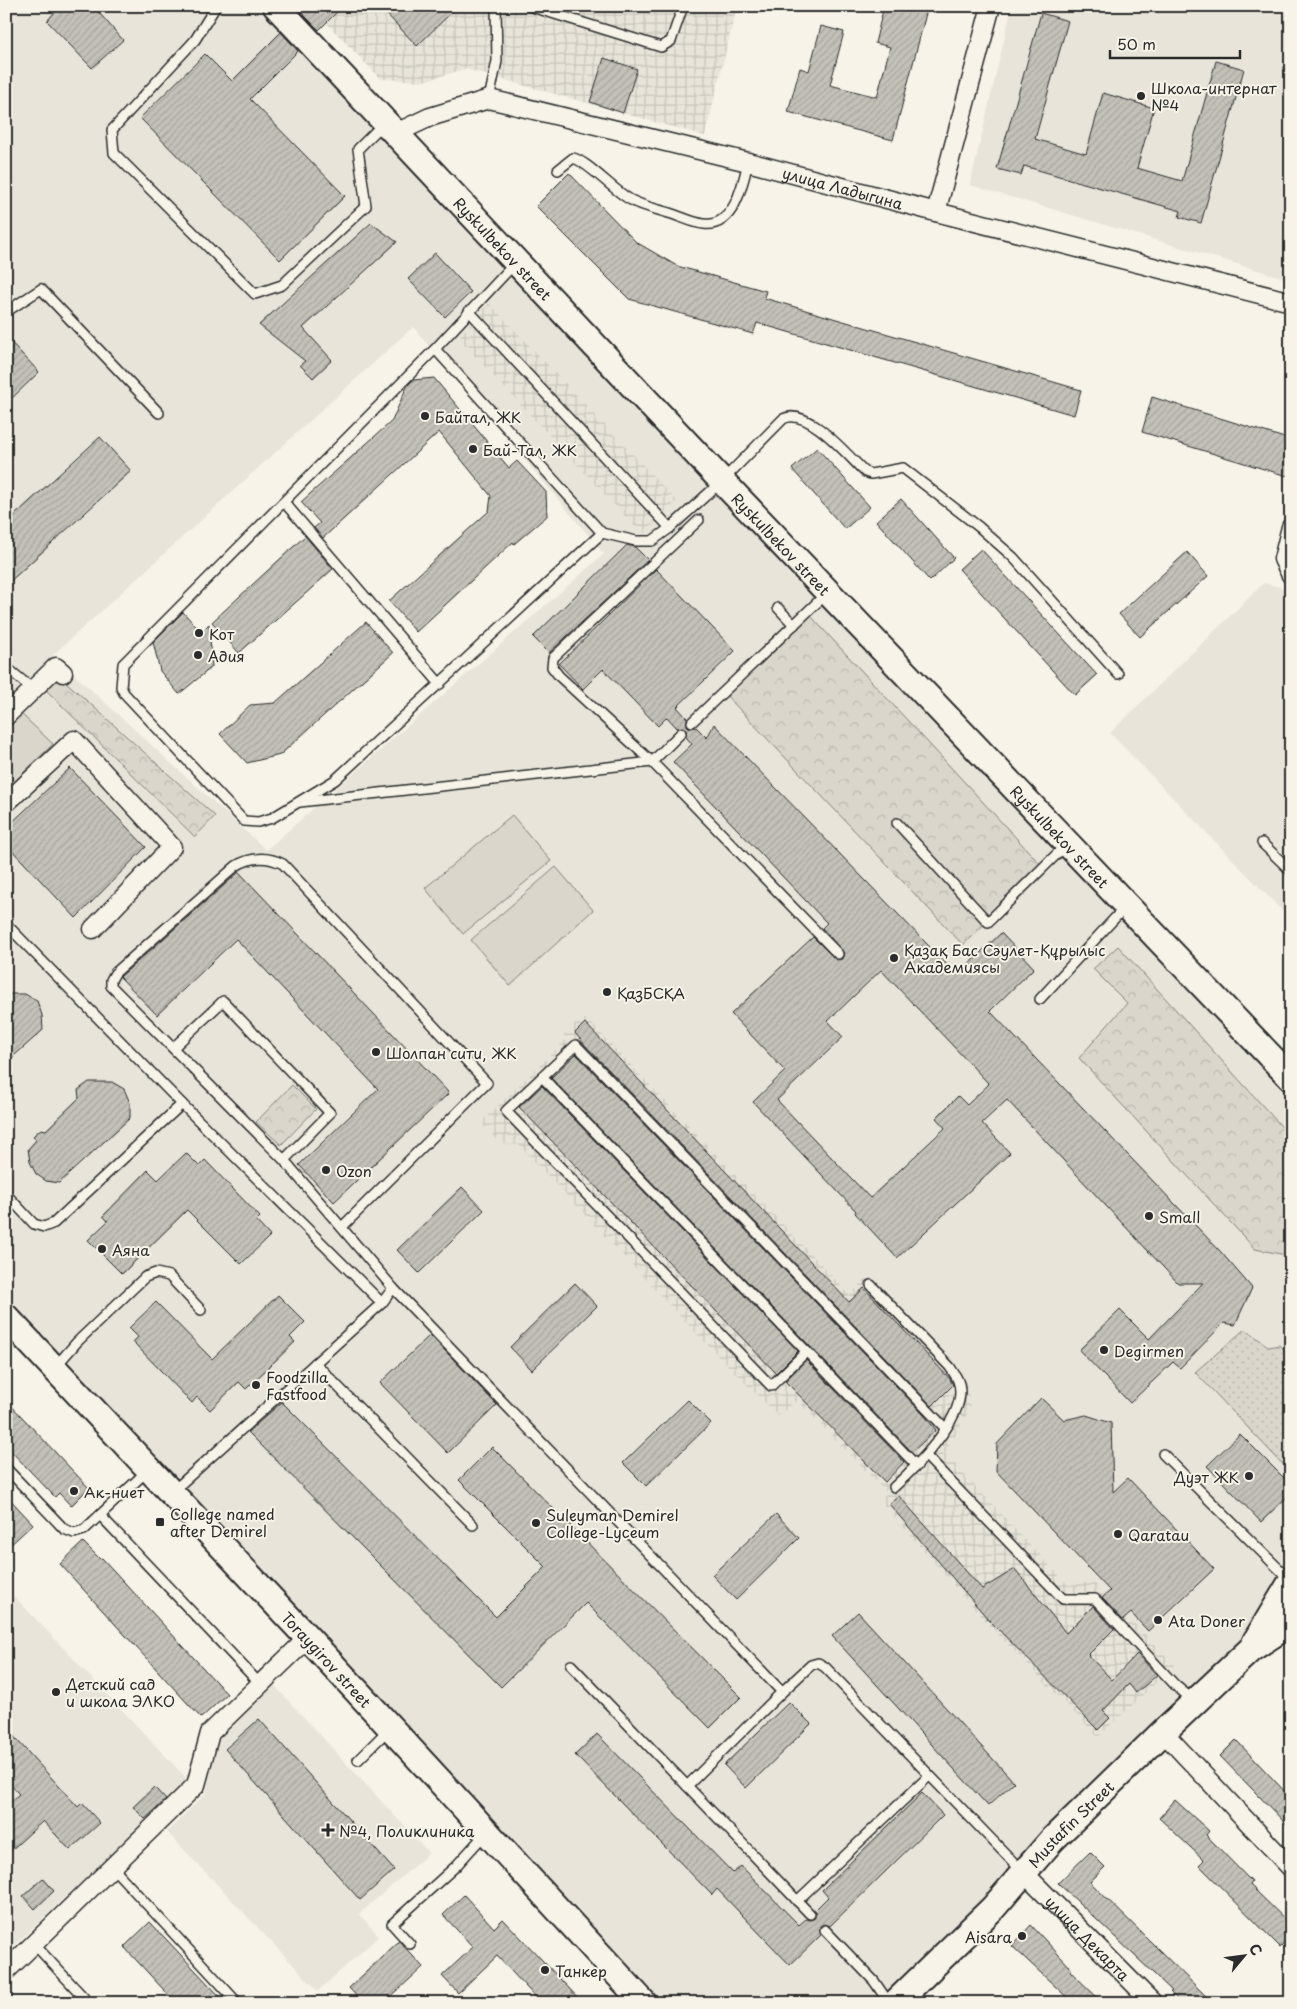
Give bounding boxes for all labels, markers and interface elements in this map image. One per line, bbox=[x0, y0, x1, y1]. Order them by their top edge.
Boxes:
scale bar bbox=[1110, 28, 1240, 60]
text: 50 m bbox=[1117, 32, 1156, 55]
place label: Школа-интернат №4 bbox=[1151, 76, 1277, 116]
marker: Школа-интернат №4 bbox=[1135, 90, 1147, 102]
street label: улица Ладыгина bbox=[780, 160, 906, 214]
street label: Ryskulbekov street bbox=[449, 191, 558, 305]
place label: Байтал, ЖК bbox=[435, 405, 521, 428]
marker: Байтал, ЖК bbox=[419, 410, 431, 422]
place label: Бай-Тал, ЖК bbox=[483, 438, 577, 461]
marker: Бай-Тал, ЖК bbox=[467, 443, 479, 455]
street label: Ryskulbekov street bbox=[727, 487, 836, 600]
place label: Кот bbox=[209, 622, 235, 645]
marker: Кот bbox=[193, 627, 205, 639]
place label: Адия bbox=[208, 644, 245, 667]
marker: Адия bbox=[192, 649, 204, 661]
street label: Ryskulbekov street bbox=[1006, 780, 1115, 893]
place label: Қазақ Бас Сәулет-Құрылыс Академиясы bbox=[904, 938, 1105, 978]
marker: Қазақ Бас Сәулет-Құрылыс Академиясы bbox=[888, 952, 900, 964]
place label: ҚазБСҚА bbox=[617, 981, 685, 1004]
marker: ҚазБСҚА bbox=[601, 986, 613, 998]
place label: Шолпан сити, ЖК bbox=[386, 1041, 517, 1064]
marker: Шолпан сити, ЖК bbox=[370, 1046, 382, 1058]
place label: Ozon bbox=[336, 1159, 372, 1182]
marker: Ozon bbox=[320, 1164, 332, 1176]
place label: Small bbox=[1159, 1205, 1200, 1228]
marker: Small bbox=[1143, 1210, 1155, 1222]
place label: Аяна bbox=[112, 1238, 150, 1261]
marker: Аяна bbox=[96, 1243, 108, 1255]
place label: Degirmen bbox=[1114, 1339, 1184, 1362]
marker: Degirmen bbox=[1098, 1344, 1110, 1356]
place label: Foodzilla Fastfood bbox=[266, 1365, 329, 1405]
marker: Foodzilla Fastfood bbox=[250, 1379, 262, 1391]
place label: Дуэт ЖК bbox=[1173, 1465, 1239, 1488]
marker: Дуэт ЖК bbox=[1243, 1470, 1255, 1482]
place label: Ак-ниет bbox=[84, 1480, 145, 1503]
marker: Ак-ниет bbox=[68, 1485, 80, 1497]
place label: College named after Demirel bbox=[170, 1502, 274, 1542]
place label: Suleyman Demirel College-Lyceum bbox=[546, 1503, 679, 1543]
marker: College named after Demirel bbox=[154, 1516, 166, 1528]
marker: Suleyman Demirel College-Lyceum bbox=[530, 1517, 542, 1529]
place label: Qaratau bbox=[1128, 1523, 1189, 1546]
marker: Qaratau bbox=[1112, 1528, 1124, 1540]
street label: Toraygirov street bbox=[277, 1606, 377, 1712]
place label: Ata Doner bbox=[1168, 1609, 1245, 1632]
marker: Ata Doner bbox=[1152, 1614, 1164, 1626]
place label: Детский сад и школа ЭЛКО bbox=[65, 1672, 175, 1712]
marker: Детский сад и школа ЭЛКО bbox=[50, 1686, 62, 1698]
street label: Mustafin Street bbox=[1022, 1775, 1118, 1872]
place label: №4, Поликлиника bbox=[339, 1819, 475, 1842]
marker: №4, Поликлиника bbox=[321, 1823, 335, 1837]
street label: улица Декарта bbox=[1040, 1890, 1136, 1986]
place label: Aisara bbox=[965, 1925, 1013, 1948]
marker: Aisara bbox=[1016, 1930, 1028, 1942]
north arrow bbox=[1220, 1932, 1270, 1982]
text: С bbox=[1244, 1940, 1268, 1959]
place label: Танкер bbox=[555, 1959, 607, 1982]
marker: Танкер bbox=[539, 1964, 551, 1976]

